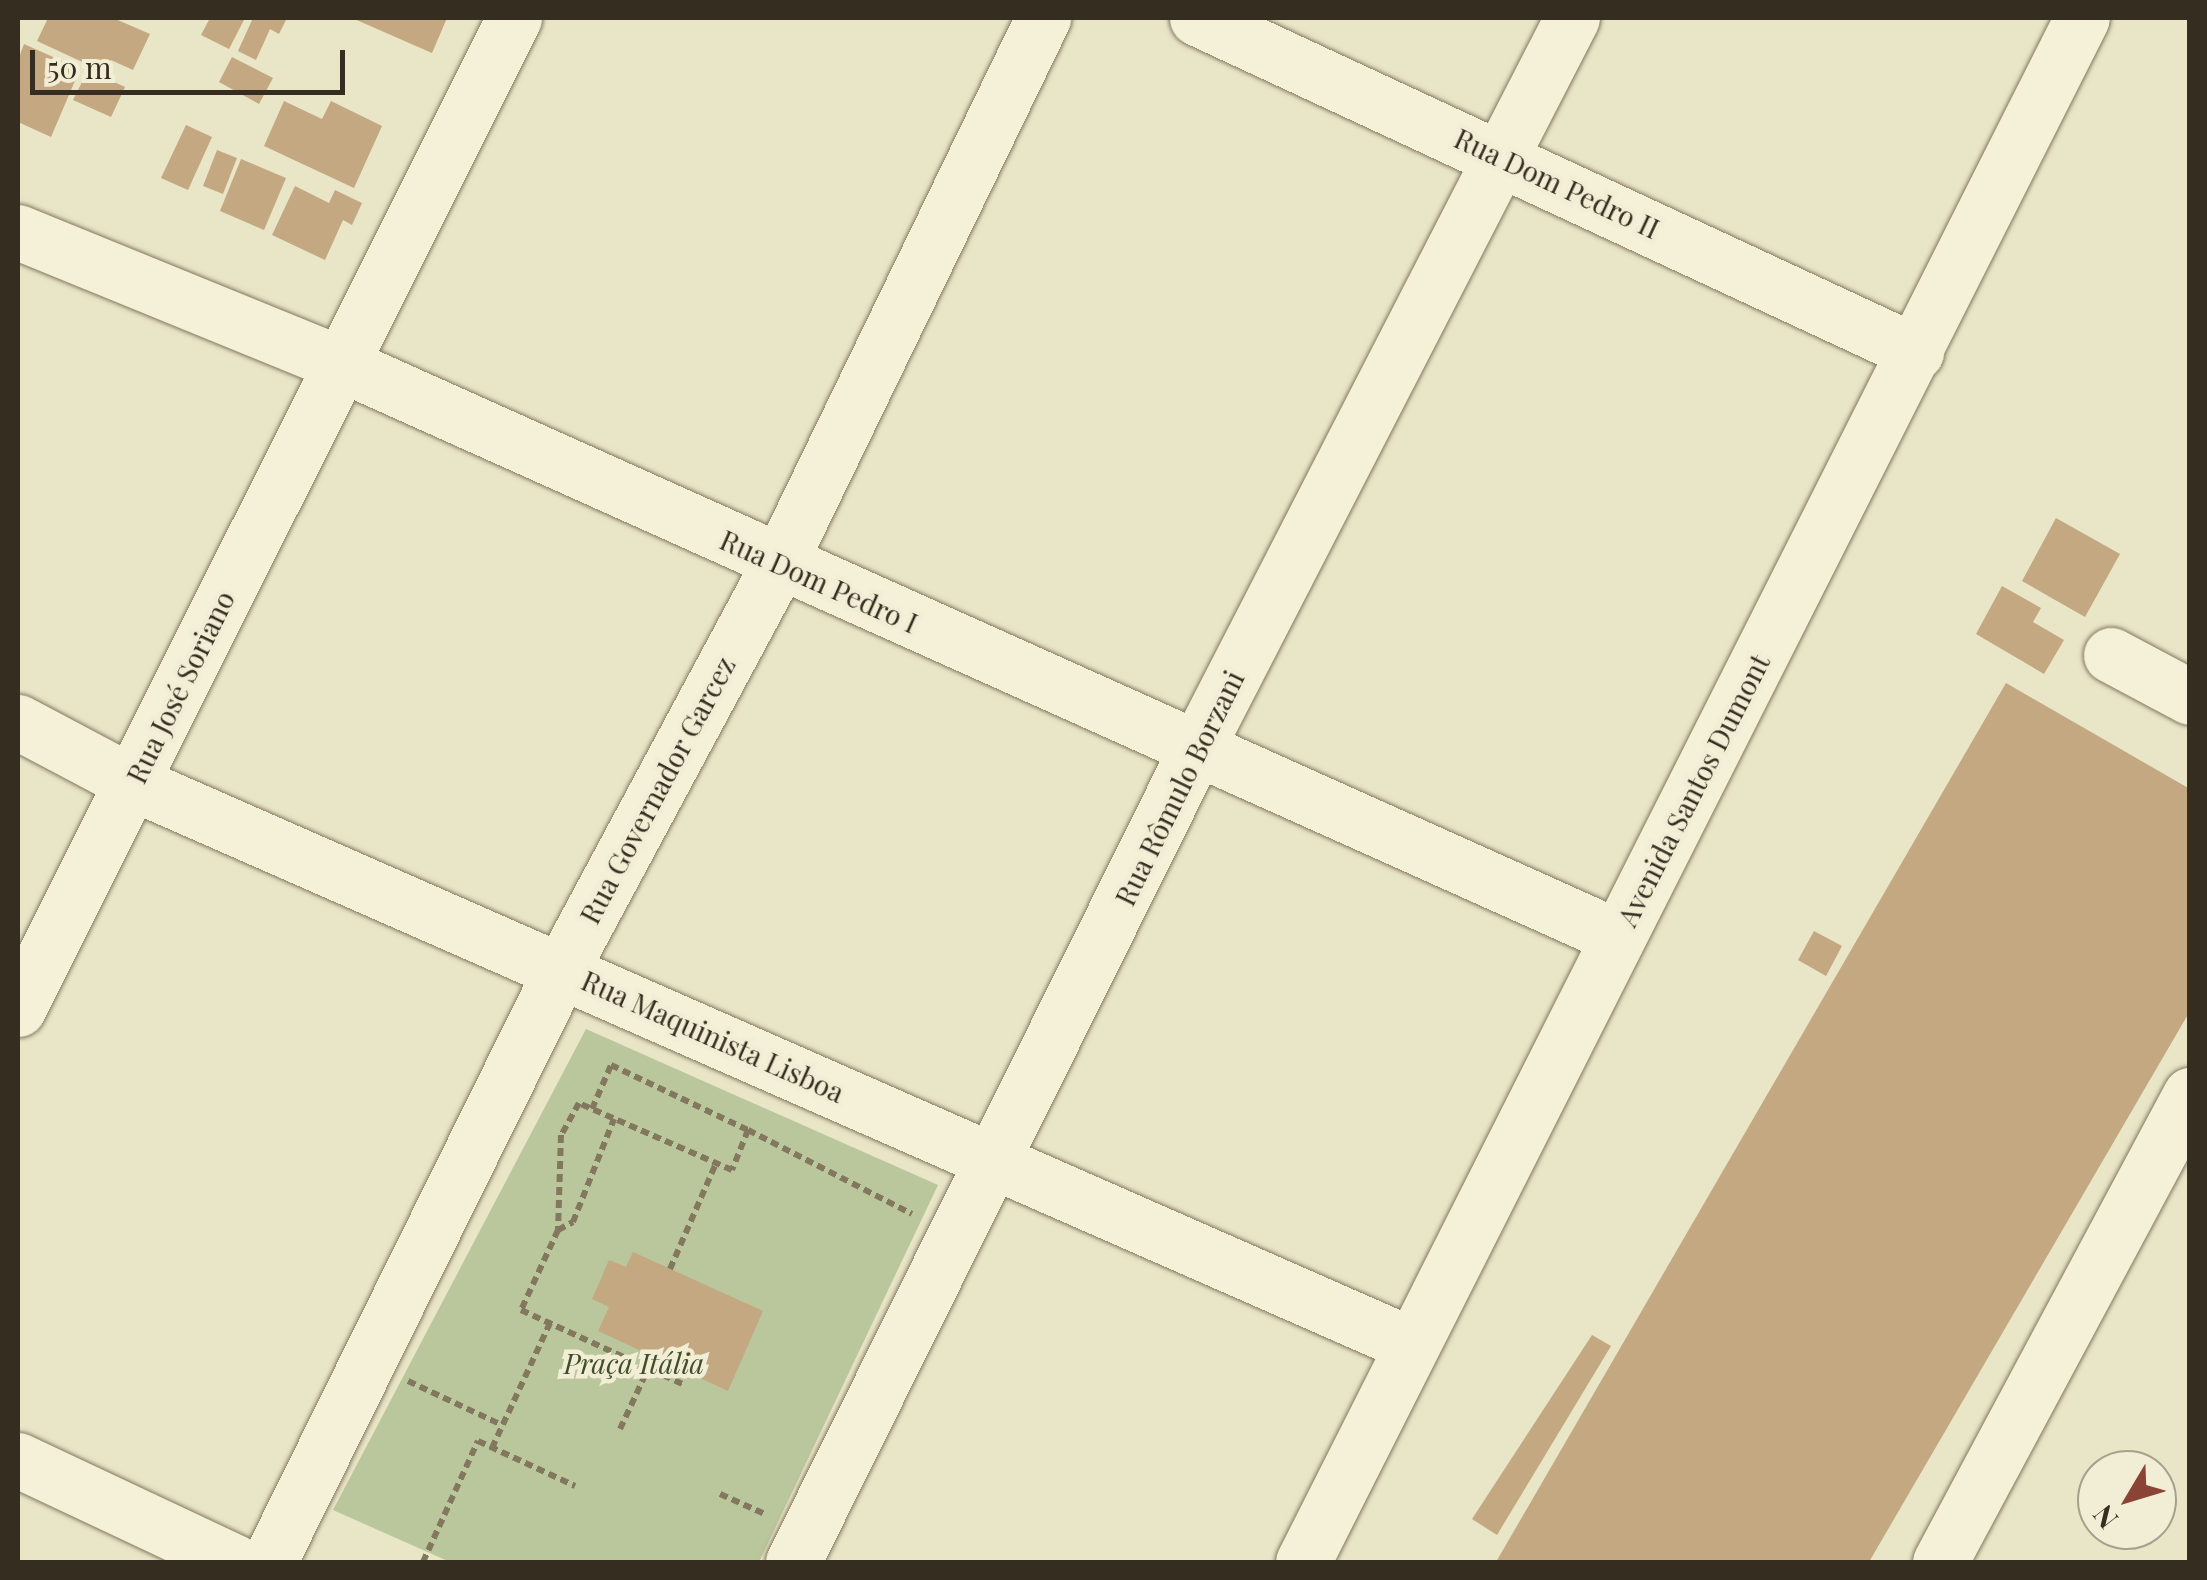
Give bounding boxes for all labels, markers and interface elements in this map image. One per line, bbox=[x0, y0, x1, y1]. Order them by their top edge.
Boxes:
scale bar bbox=[35, 30, 350, 92]
text: 50 m bbox=[47, 47, 112, 87]
street label: Rua Dom Pedro II bbox=[1449, 121, 1665, 245]
street label: Rua Dom Pedro I bbox=[715, 522, 923, 640]
street label: Rua José Soriano bbox=[119, 585, 241, 789]
street label: Avenida Santos Dumont bbox=[1610, 648, 1776, 932]
street label: Rua Governador Garcez bbox=[572, 650, 742, 930]
street label: Rua Rômulo Borzani bbox=[1107, 665, 1251, 911]
street label: Rua Maquinista Lisboa bbox=[576, 963, 850, 1109]
park label: Praça Itália bbox=[564, 1346, 704, 1380]
north arrow bbox=[2077, 1450, 2177, 1550]
text: N bbox=[2084, 1498, 2125, 1537]

